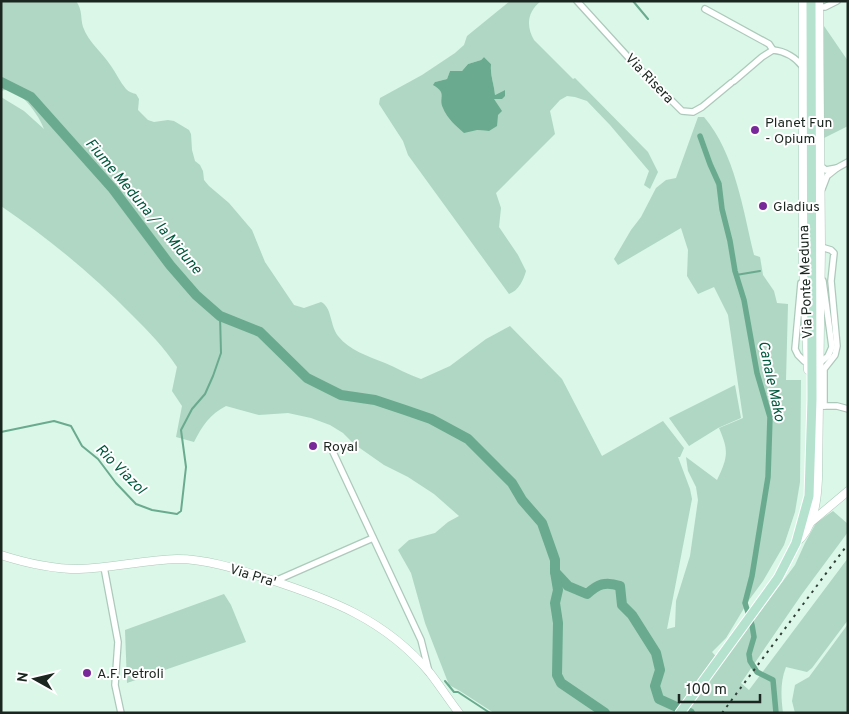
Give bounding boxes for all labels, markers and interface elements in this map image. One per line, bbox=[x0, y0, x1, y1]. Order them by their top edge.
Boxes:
street label: Via Risera bbox=[621, 51, 677, 108]
place label: Planet Fun - Opium bbox=[765, 115, 832, 148]
marker: Planet Fun - Opium bbox=[749, 124, 761, 136]
water label: Fiume Meduna / la Midune bbox=[80, 135, 206, 279]
place label: Gladius bbox=[773, 199, 820, 216]
marker: Gladius bbox=[757, 200, 769, 212]
street label: Via Ponte Meduna bbox=[796, 225, 817, 339]
water label: Canale Mako bbox=[753, 339, 788, 423]
place label: Royal bbox=[323, 439, 358, 456]
marker: Royal bbox=[307, 440, 319, 452]
water label: Rio Viazol bbox=[91, 441, 150, 500]
street label: Via Pra' bbox=[227, 561, 278, 592]
north arrow bbox=[10, 654, 60, 704]
place label: A.F. Petroli bbox=[97, 666, 164, 683]
marker: A.F. Petroli bbox=[81, 667, 93, 679]
text: N bbox=[14, 671, 33, 684]
scale bar bbox=[679, 672, 760, 704]
text: 100 m bbox=[686, 681, 727, 700]

